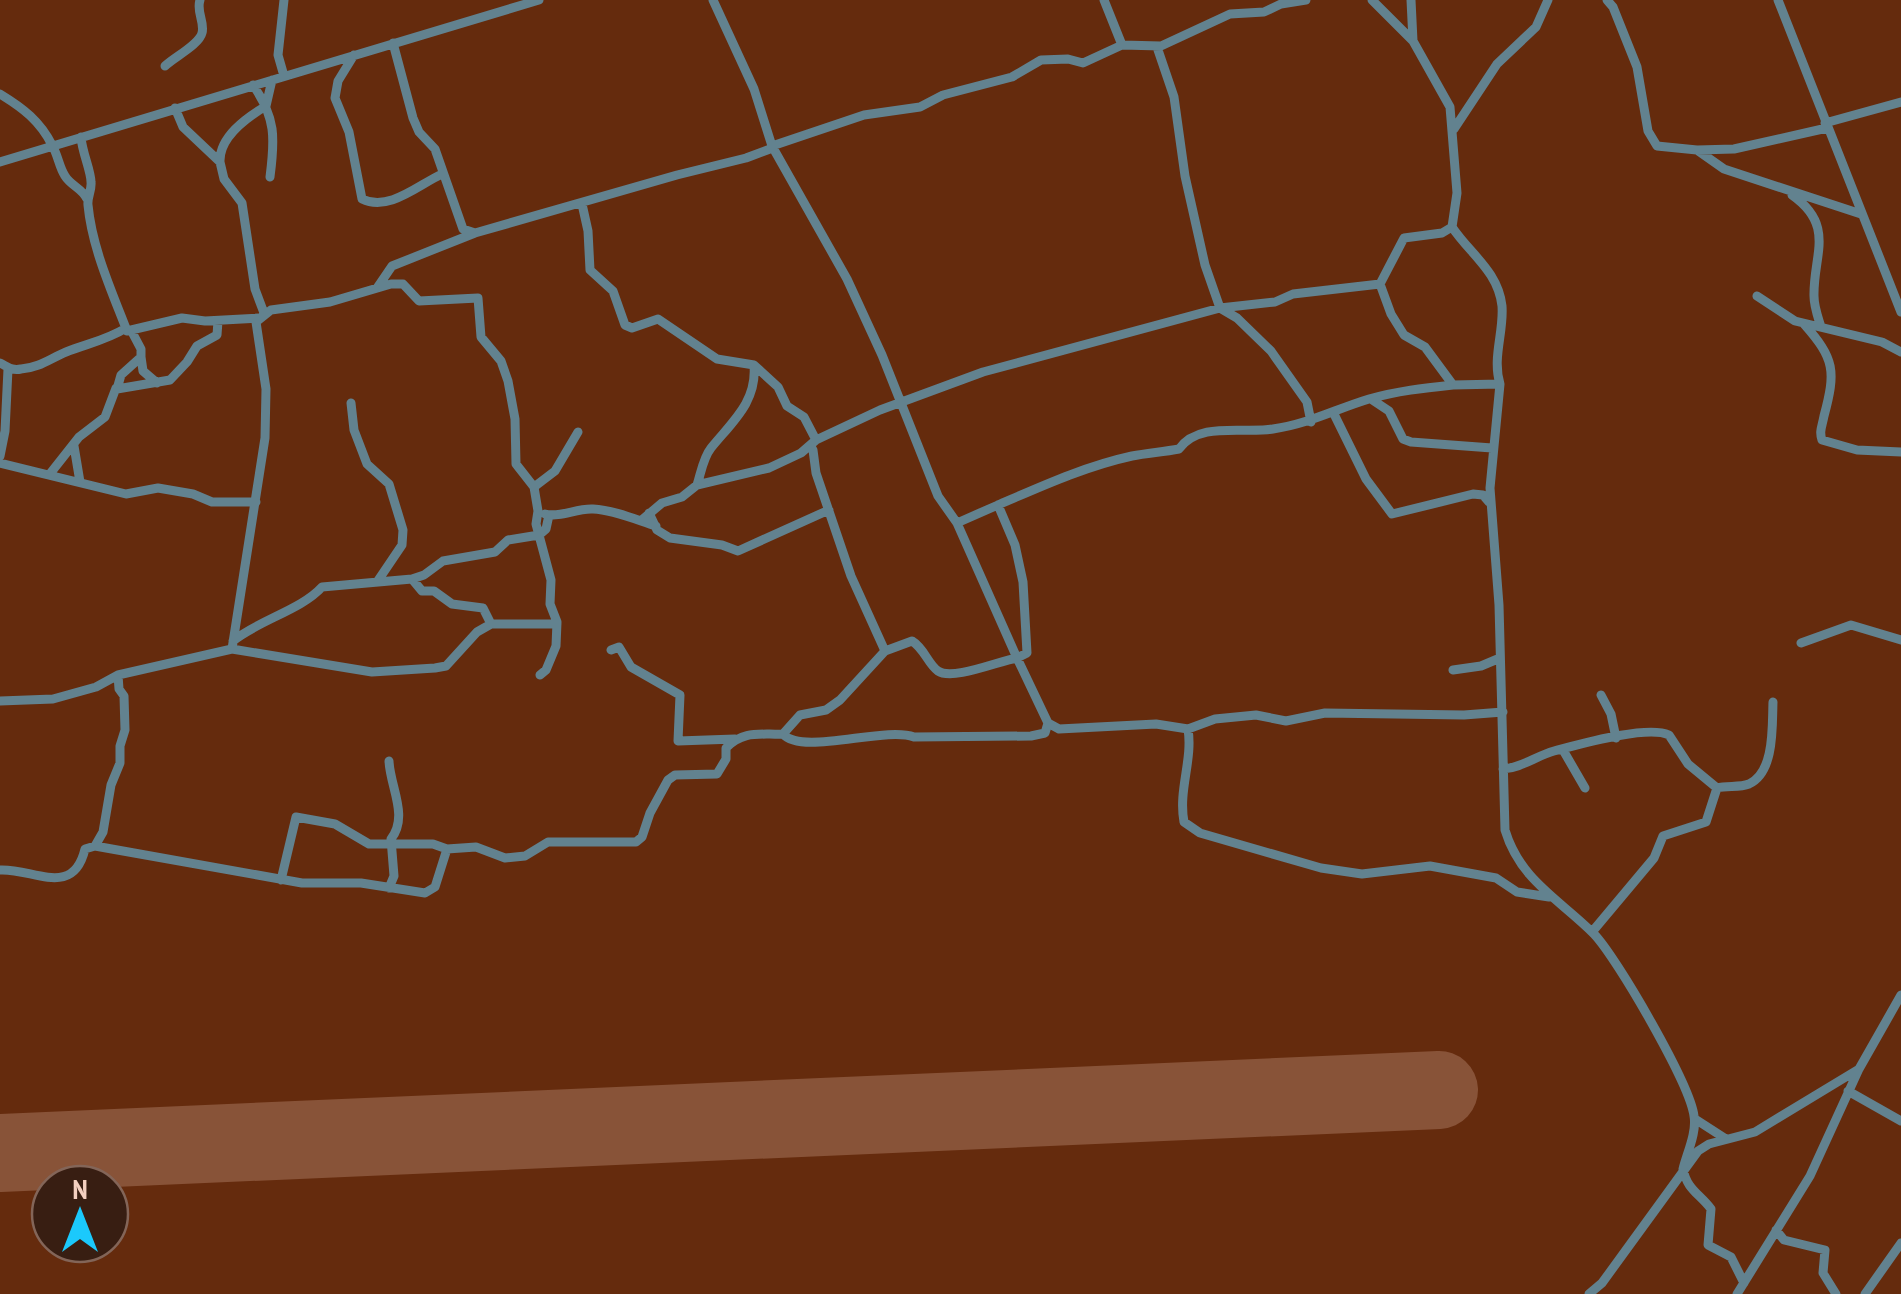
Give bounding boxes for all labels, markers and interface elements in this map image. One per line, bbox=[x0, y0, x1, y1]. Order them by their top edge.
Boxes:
north arrow bbox=[30, 1164, 130, 1264]
text: N bbox=[72, 1170, 88, 1207]

